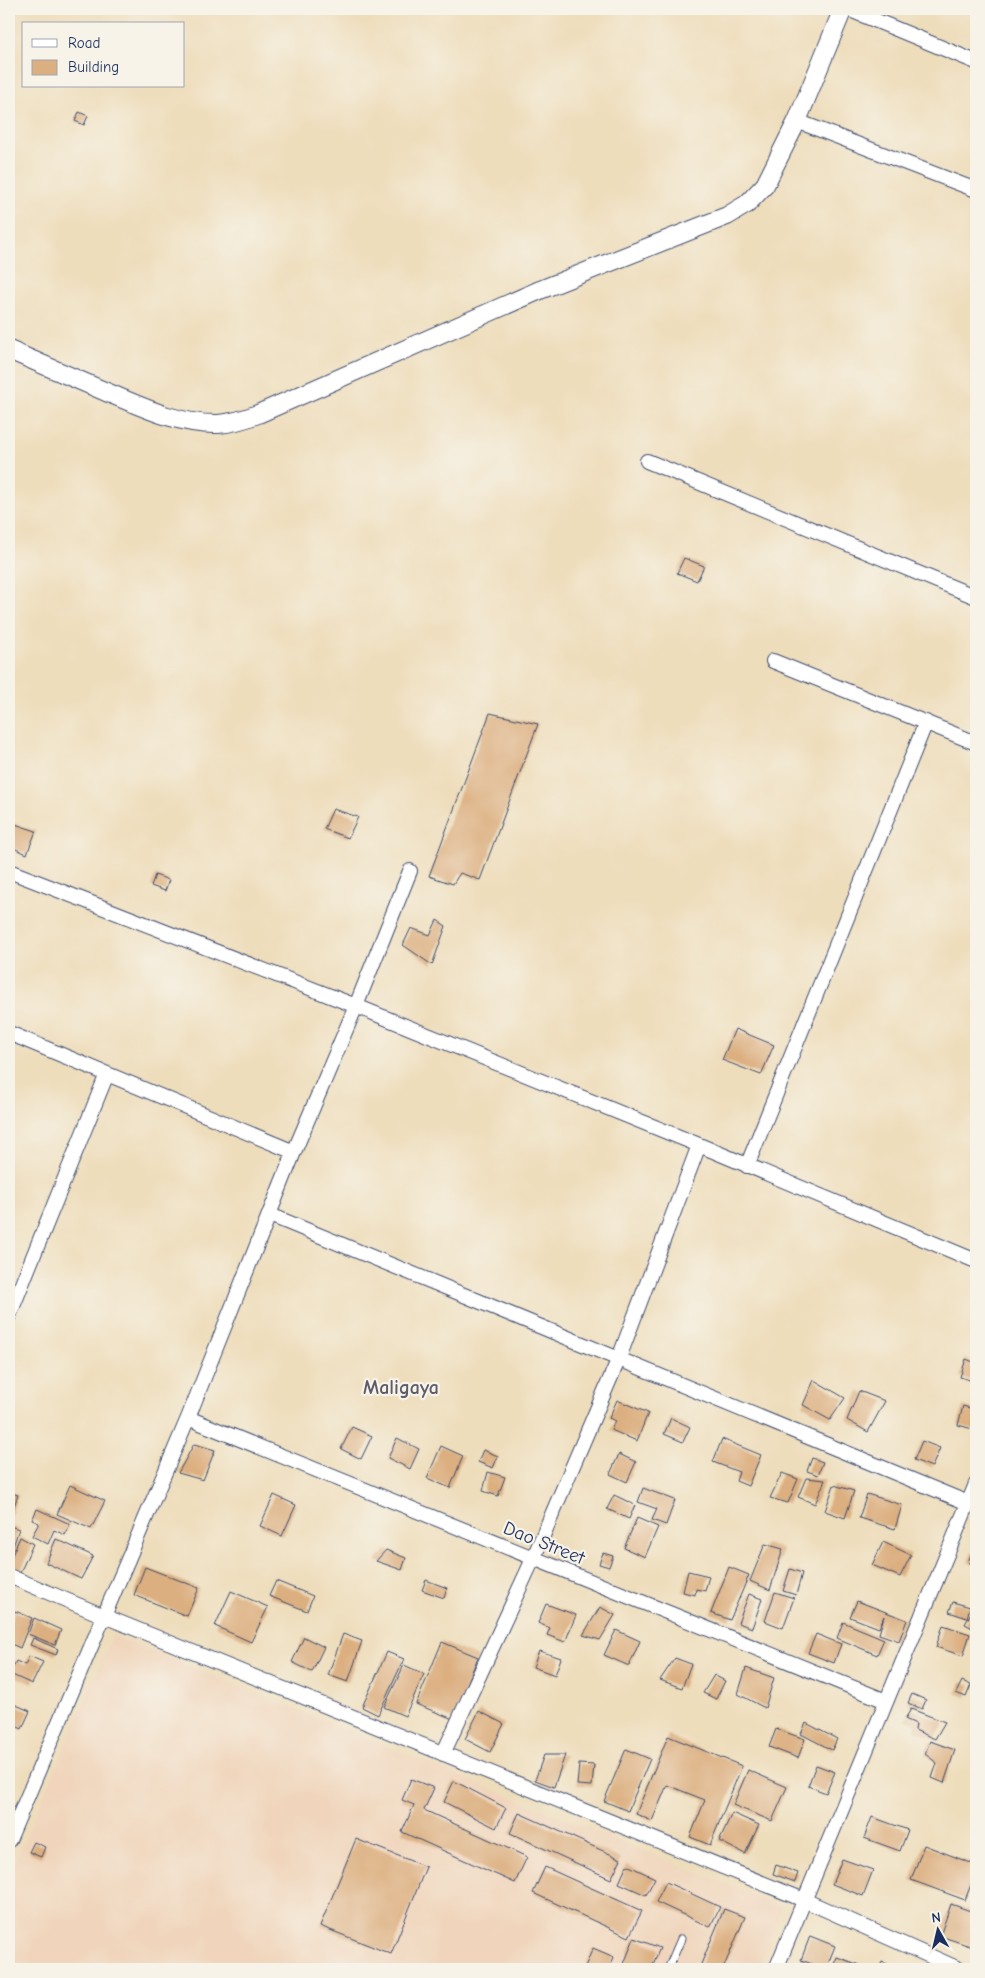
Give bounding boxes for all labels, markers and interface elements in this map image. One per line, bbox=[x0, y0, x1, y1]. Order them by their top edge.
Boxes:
legend bbox=[22, 22, 185, 88]
text: Road bbox=[68, 34, 100, 52]
text: Building bbox=[68, 58, 119, 76]
district label: Maligaya bbox=[363, 1376, 439, 1399]
street label: Dao Street bbox=[500, 1517, 588, 1569]
north arrow bbox=[912, 1906, 962, 1956]
text: N bbox=[931, 1909, 942, 1927]

